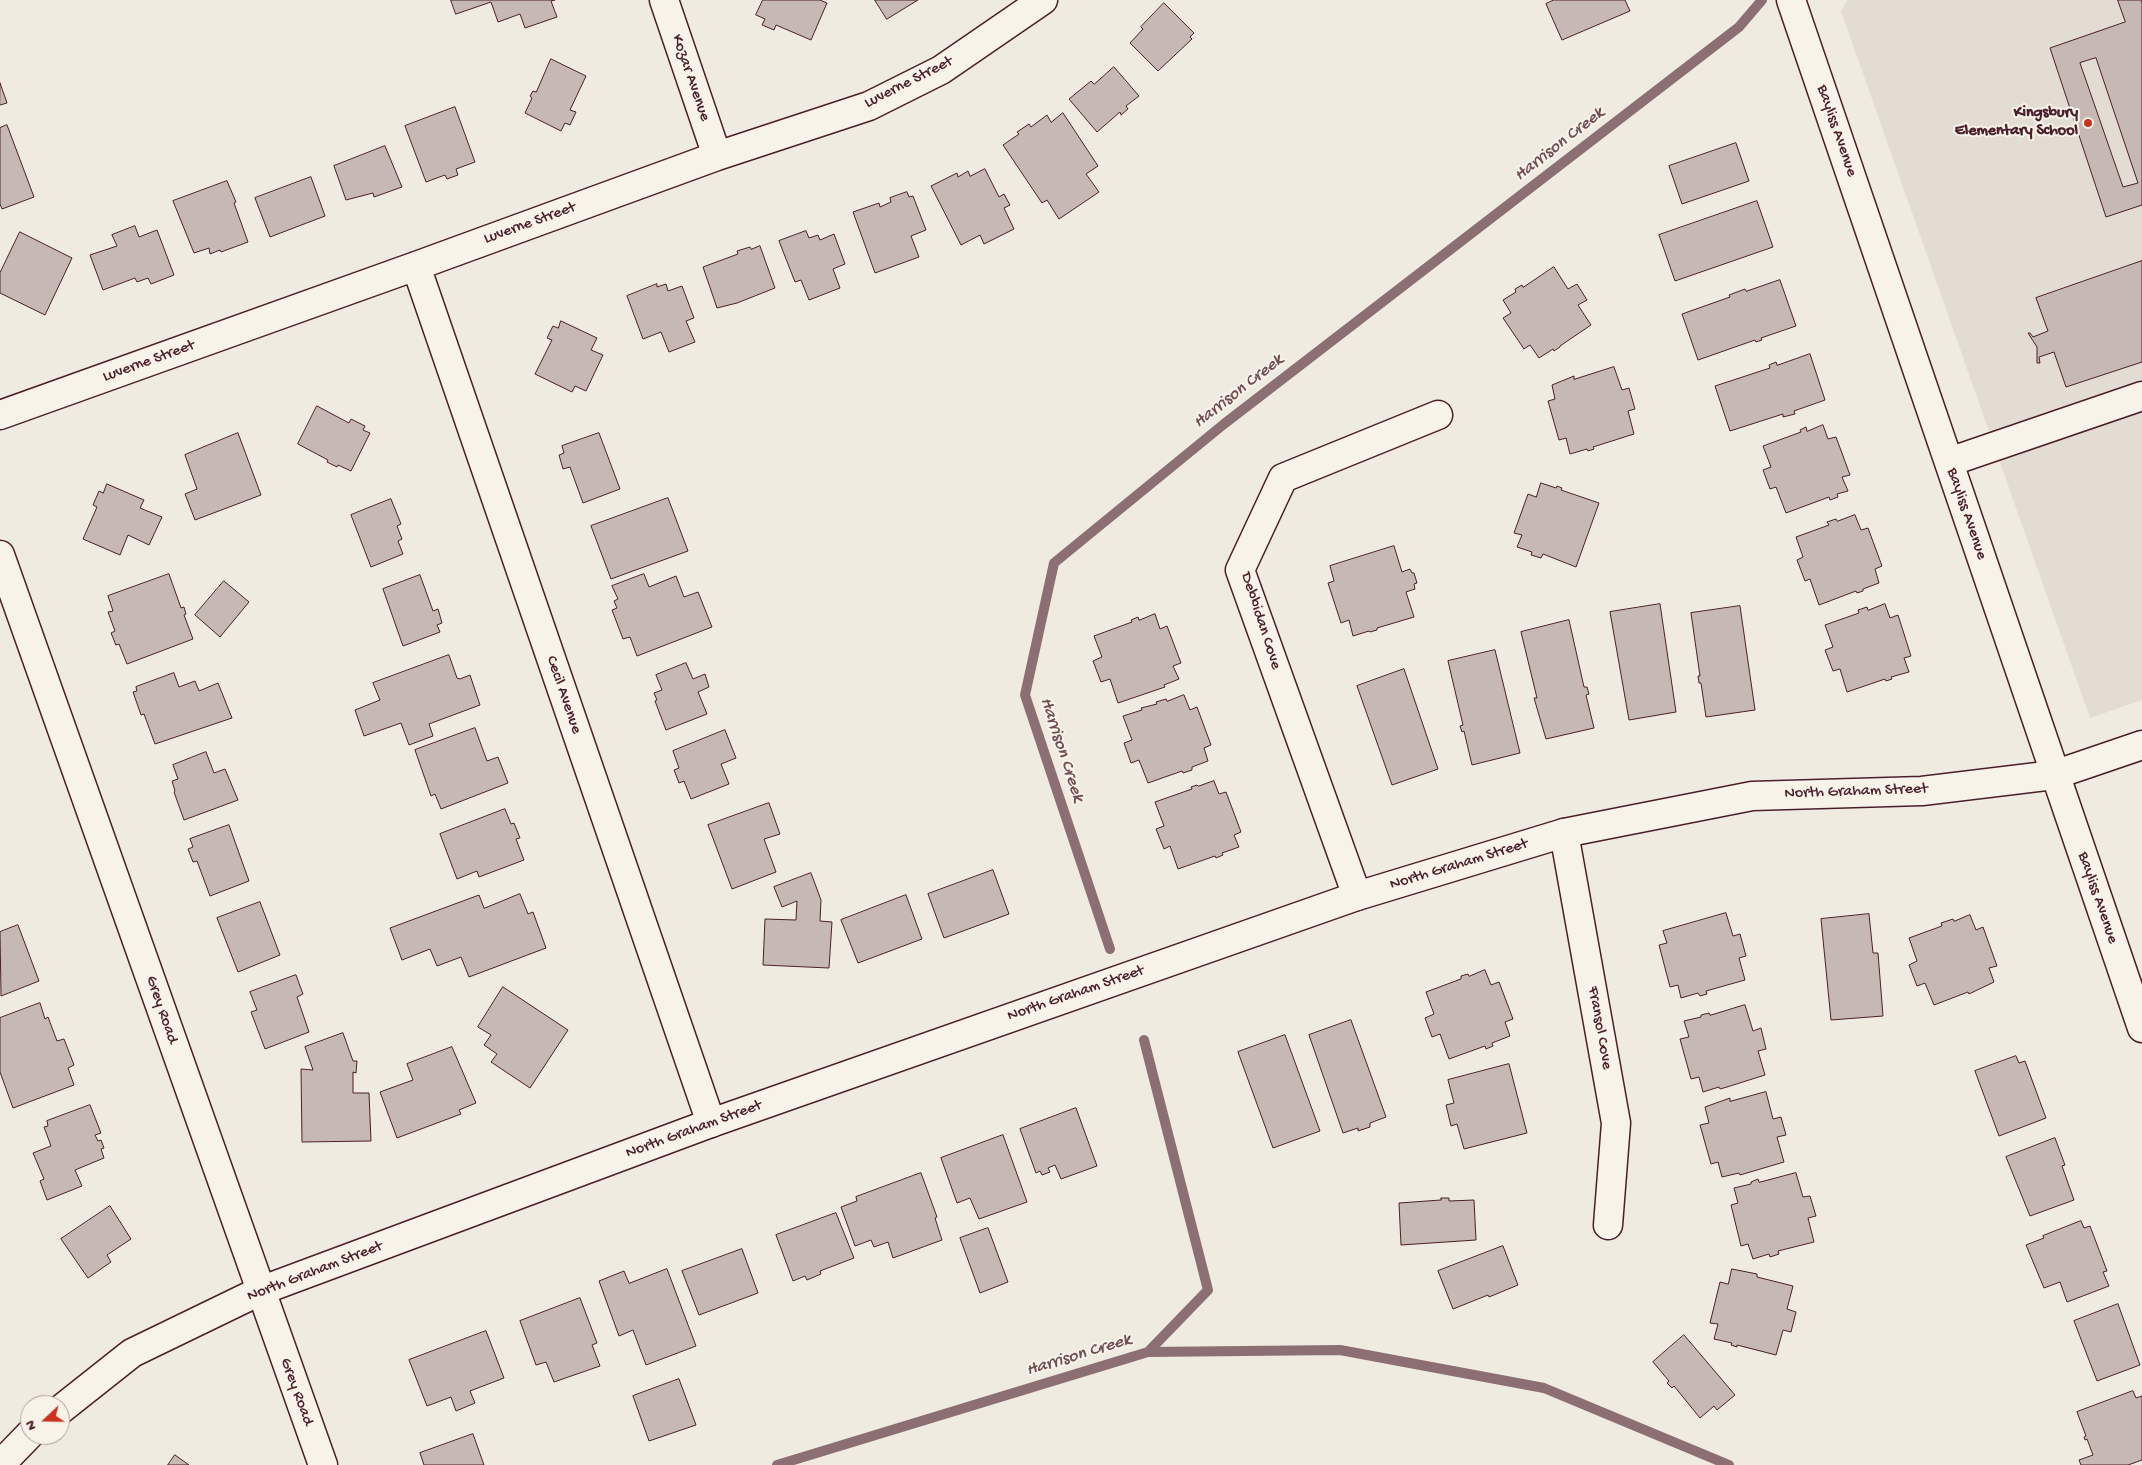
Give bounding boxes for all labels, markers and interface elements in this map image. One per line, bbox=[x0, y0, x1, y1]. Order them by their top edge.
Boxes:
street label: Kozar Avenue bbox=[666, 32, 714, 124]
street label: Luverne Street bbox=[862, 53, 956, 113]
street label: Bayliss Avenue bbox=[1811, 83, 1861, 179]
water label: Harrison Creek bbox=[1511, 103, 1609, 187]
place label: Kingsbury Elementary School bbox=[1955, 104, 2078, 142]
marker: Kingsbury Elementary School bbox=[2082, 117, 2094, 129]
street label: Luverne Street bbox=[481, 198, 579, 250]
street label: Luverne Street bbox=[100, 336, 198, 388]
water label: Harrison Creek bbox=[1190, 350, 1288, 434]
street label: Bayliss Avenue bbox=[1941, 466, 1991, 562]
street label: Debbidan Cove bbox=[1235, 570, 1285, 672]
street label: Cecil Avenue bbox=[541, 653, 585, 737]
water label: Harrison Creek bbox=[1034, 695, 1088, 805]
street label: North Graham Street bbox=[1784, 780, 1928, 804]
street label: North Graham Street bbox=[1388, 835, 1530, 895]
street label: Bayliss Avenue bbox=[2072, 850, 2122, 946]
street label: North Graham Street bbox=[1005, 962, 1147, 1026]
street label: Grey Road bbox=[140, 973, 182, 1047]
street label: Fransol Cove bbox=[1582, 985, 1616, 1071]
street label: North Graham Street bbox=[623, 1096, 765, 1164]
street label: North Graham Street bbox=[245, 1237, 385, 1307]
water label: Harrison Creek bbox=[1024, 1330, 1134, 1382]
street label: Grey Road bbox=[275, 1356, 317, 1428]
north arrow bbox=[20, 1395, 70, 1445]
text: N bbox=[22, 1418, 41, 1433]

